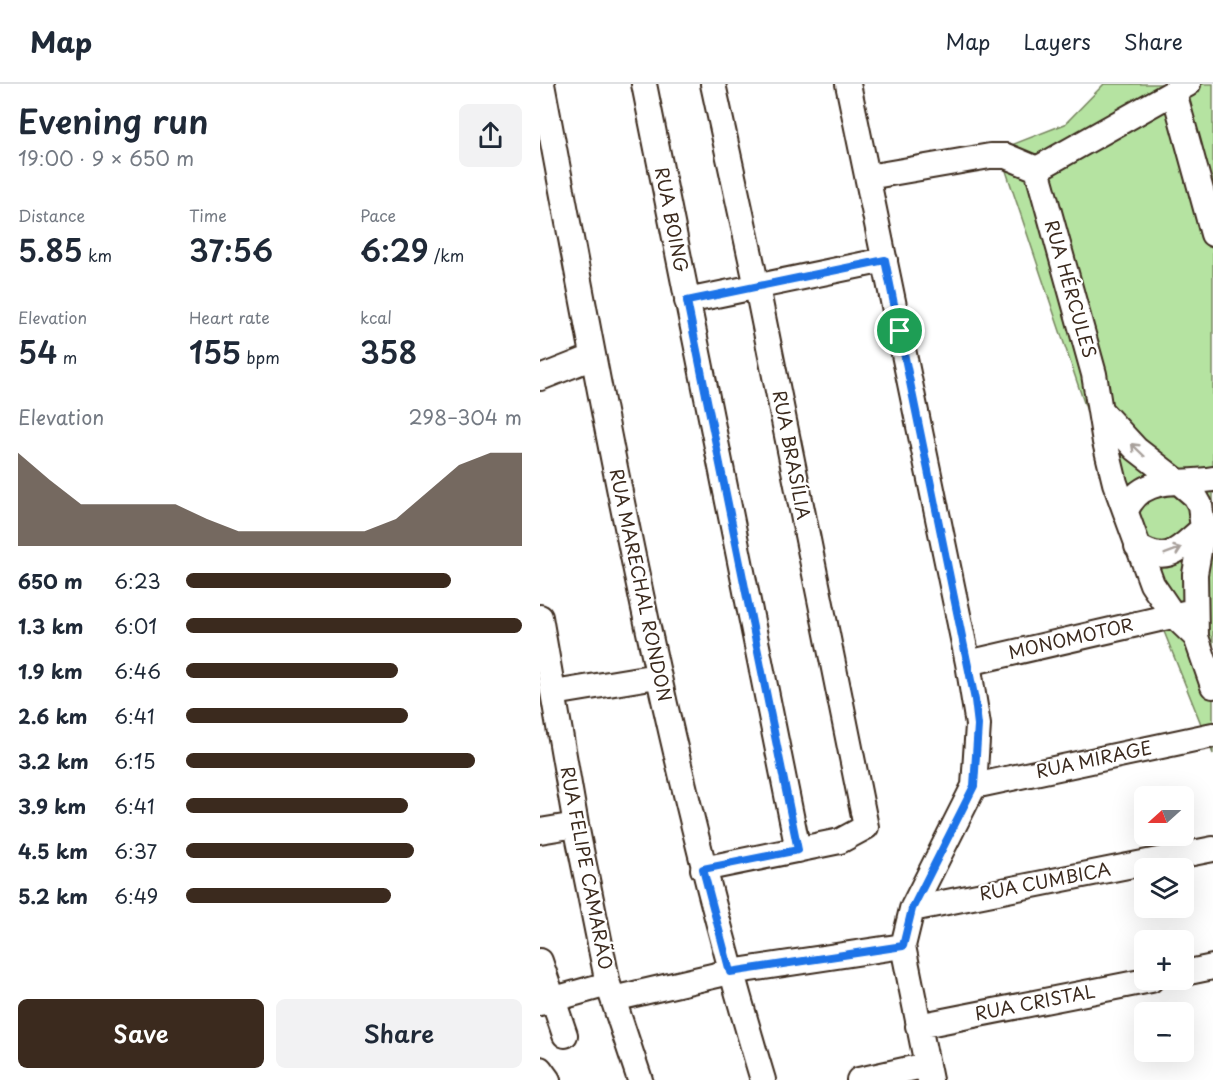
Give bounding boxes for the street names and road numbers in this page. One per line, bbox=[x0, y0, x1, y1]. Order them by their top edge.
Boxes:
street label: RUA BOING bbox=[649, 164, 696, 275]
street label: RUA HÉRCULES bbox=[1039, 216, 1104, 361]
street label: RUA BRASÍLIA bbox=[767, 388, 818, 522]
street label: RUA MARECHAL RONDON bbox=[604, 466, 679, 704]
street label: MONOMOTOR bbox=[1006, 610, 1136, 665]
street label: RUA MIRAGE bbox=[1033, 733, 1154, 784]
street label: RUA FELIPE CAMARÃO bbox=[555, 764, 620, 972]
street label: RUA CUMBICA bbox=[977, 855, 1113, 906]
street label: RUA CRISTAL bbox=[972, 977, 1097, 1026]

